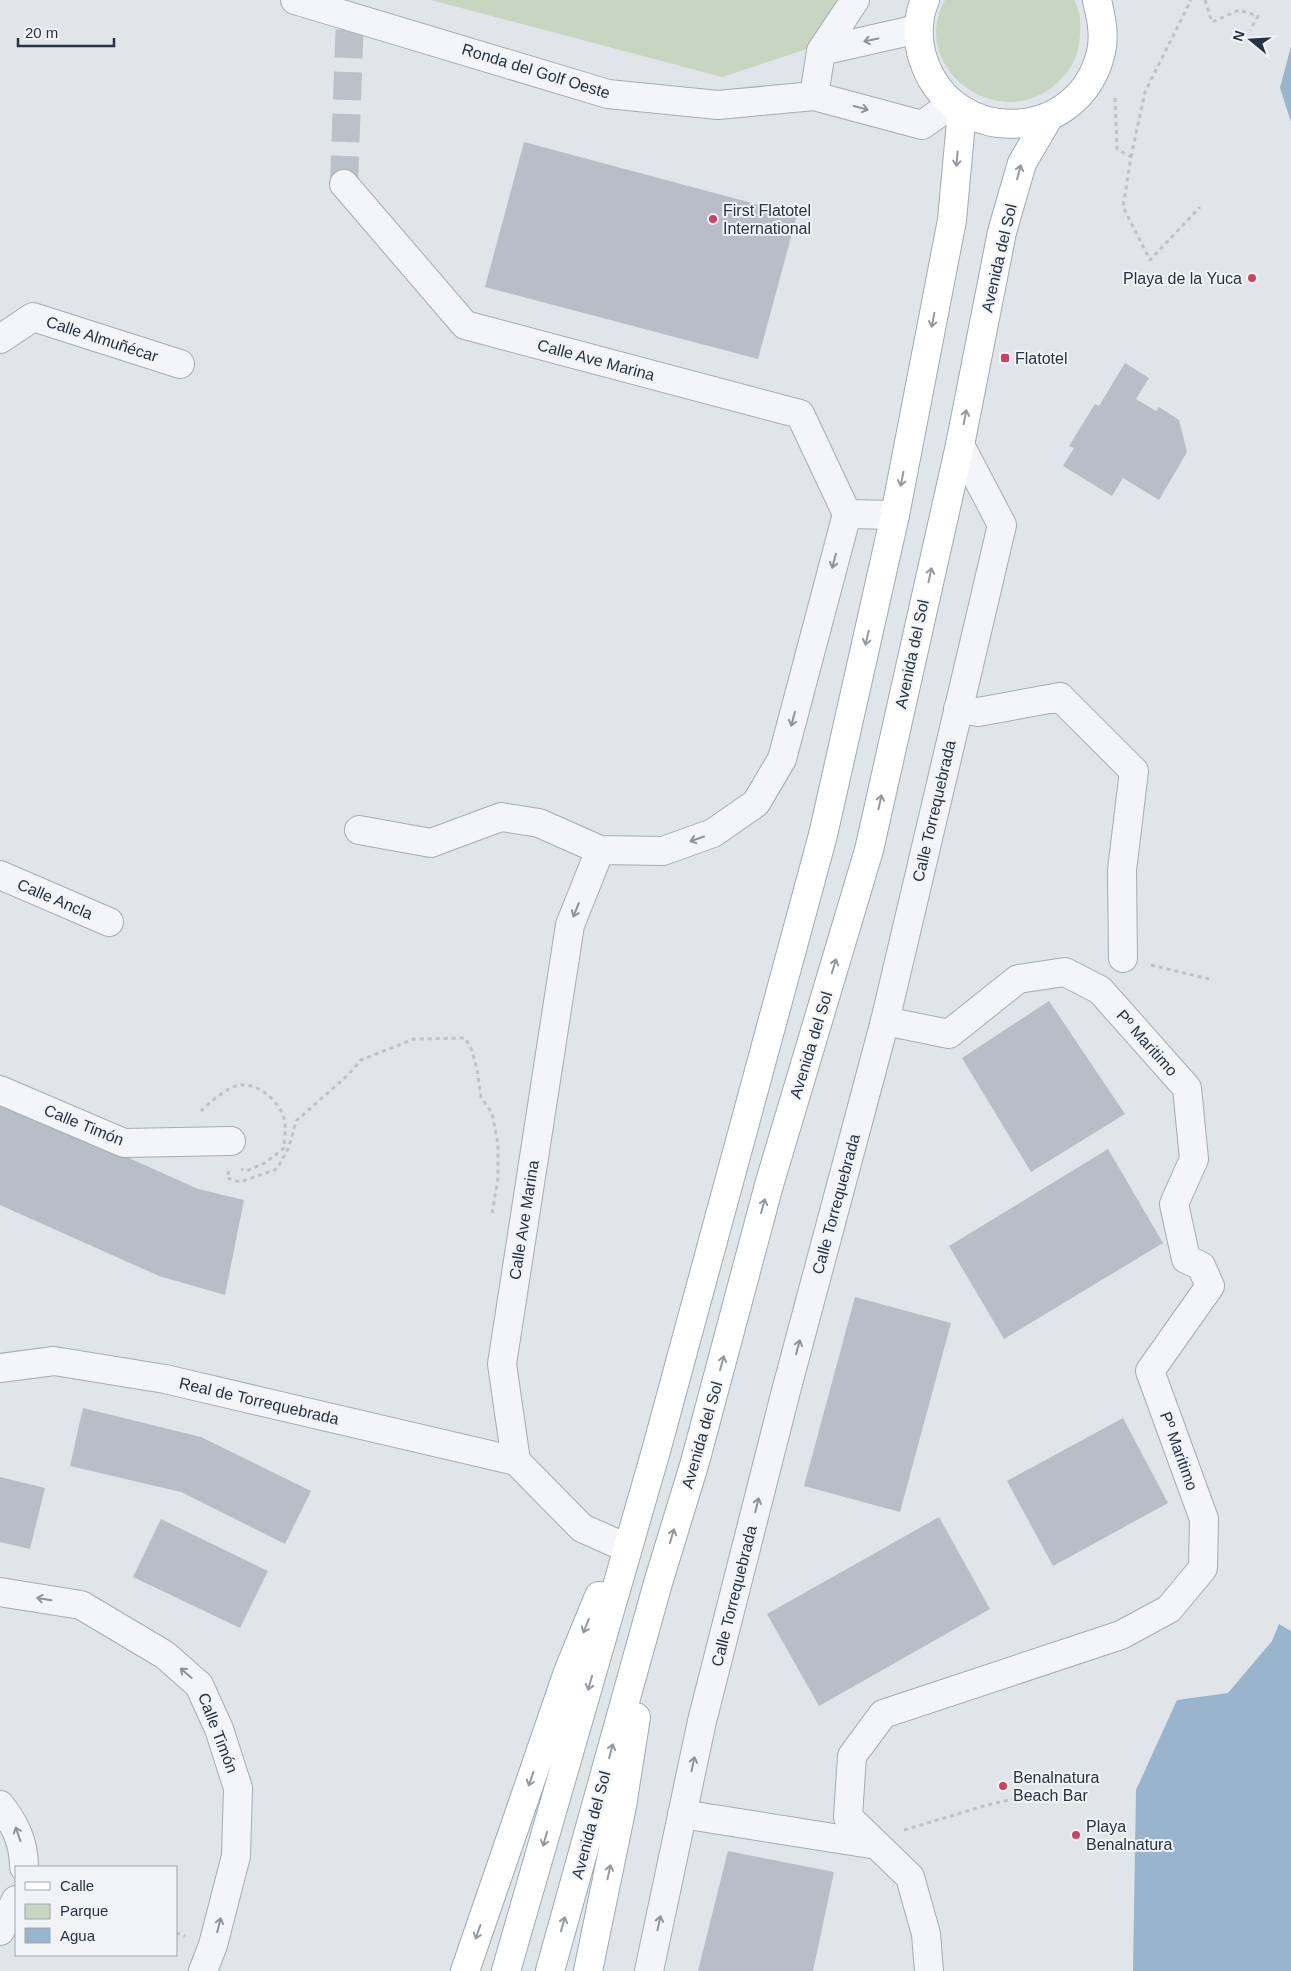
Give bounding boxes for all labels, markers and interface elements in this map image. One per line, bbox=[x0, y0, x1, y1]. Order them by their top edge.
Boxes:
scale bar bbox=[18, 15, 114, 47]
north arrow bbox=[1226, 15, 1276, 65]
text: 20 m bbox=[25, 24, 58, 41]
text: N bbox=[1229, 29, 1248, 43]
one-way arrow bbox=[863, 36, 879, 45]
street label: Ronda del Golf Oeste bbox=[460, 40, 612, 102]
one-way arrow bbox=[852, 104, 868, 114]
one-way arrow bbox=[953, 151, 962, 167]
one-way arrow bbox=[1015, 165, 1024, 181]
place label: First Flatotel International bbox=[723, 202, 811, 237]
street label: Avenida del Sol bbox=[978, 202, 1020, 314]
marker: First Flatotel International bbox=[707, 213, 719, 225]
place label: Playa de la Yuca bbox=[1123, 270, 1242, 287]
marker: Playa de la Yuca bbox=[1246, 272, 1258, 284]
one-way arrow bbox=[927, 311, 937, 327]
street label: Calle Almuñécar bbox=[44, 313, 161, 365]
street label: Calle Ave Marina bbox=[536, 336, 657, 384]
place label: Flatotel bbox=[1015, 350, 1067, 367]
marker: Flatotel bbox=[999, 352, 1011, 364]
one-way arrow bbox=[961, 409, 971, 425]
one-way arrow bbox=[896, 471, 906, 487]
one-way arrow bbox=[829, 553, 838, 569]
one-way arrow bbox=[926, 567, 935, 583]
street label: Avenida del Sol bbox=[892, 598, 932, 710]
one-way arrow bbox=[862, 630, 871, 646]
one-way arrow bbox=[787, 710, 797, 726]
street label: Calle Torrequebrada bbox=[909, 738, 959, 883]
one-way arrow bbox=[875, 795, 885, 811]
one-way arrow bbox=[689, 835, 705, 844]
street label: Calle Ancla bbox=[15, 876, 95, 923]
one-way arrow bbox=[571, 902, 580, 917]
one-way arrow bbox=[830, 959, 840, 975]
street label: Avenida del Sol bbox=[787, 989, 835, 1101]
street label: Pº Maritimo bbox=[1113, 1007, 1181, 1079]
street label: Calle Timón bbox=[42, 1101, 126, 1149]
street label: Calle Torrequebrada bbox=[809, 1132, 863, 1276]
street label: Calle Ave Marina bbox=[506, 1159, 542, 1281]
one-way arrow bbox=[759, 1199, 769, 1215]
one-way arrow bbox=[794, 1340, 803, 1356]
one-way arrow bbox=[717, 1356, 727, 1372]
street label: Real de Torrequebrada bbox=[177, 1374, 341, 1428]
street label: Avenida del Sol bbox=[679, 1379, 725, 1491]
street label: Pº Maritimo bbox=[1157, 1409, 1201, 1493]
one-way arrow bbox=[753, 1497, 762, 1513]
street label: Calle Torrequebrada bbox=[708, 1524, 760, 1668]
one-way arrow bbox=[668, 1529, 678, 1545]
one-way arrow bbox=[37, 1594, 53, 1604]
one-way arrow bbox=[581, 1618, 591, 1633]
one-way arrow bbox=[180, 1668, 193, 1679]
one-way arrow bbox=[584, 1674, 594, 1690]
street label: Calle Timón bbox=[195, 1691, 241, 1775]
one-way arrow bbox=[607, 1743, 617, 1759]
one-way arrow bbox=[689, 1757, 698, 1773]
street label: Avenida del Sol bbox=[568, 1769, 614, 1881]
place label: Benalnatura Beach Bar bbox=[1013, 1769, 1099, 1804]
one-way arrow bbox=[526, 1770, 535, 1786]
marker: Benalnatura Beach Bar bbox=[997, 1780, 1009, 1792]
place label: Playa Benalnatura bbox=[1086, 1818, 1172, 1853]
one-way arrow bbox=[13, 1826, 22, 1842]
marker: Playa Benalnatura bbox=[1070, 1829, 1082, 1841]
one-way arrow bbox=[539, 1830, 549, 1846]
one-way arrow bbox=[605, 1864, 614, 1880]
legend bbox=[15, 1866, 178, 1956]
text: Calle bbox=[60, 1877, 94, 1894]
text: Parque bbox=[60, 1902, 108, 1919]
one-way arrow bbox=[655, 1916, 664, 1932]
one-way arrow bbox=[214, 1917, 224, 1933]
one-way arrow bbox=[559, 1917, 569, 1933]
one-way arrow bbox=[473, 1924, 482, 1940]
text: Agua bbox=[60, 1927, 96, 1944]

